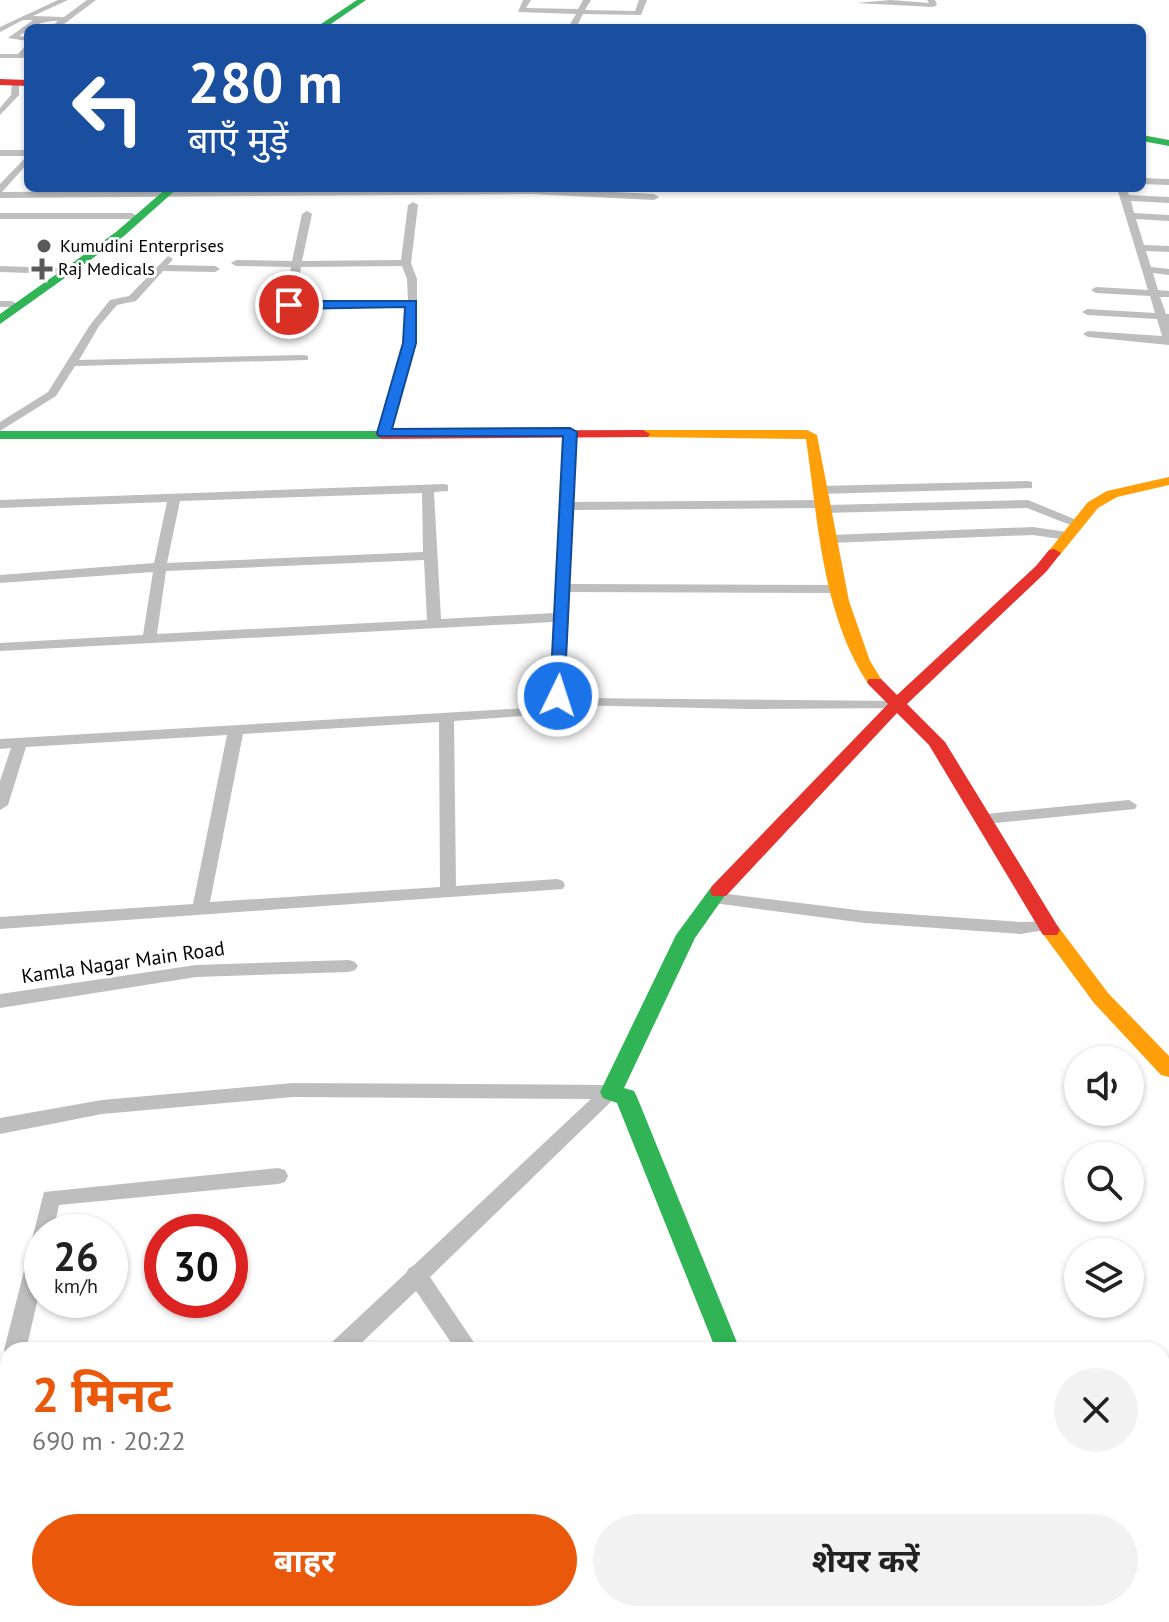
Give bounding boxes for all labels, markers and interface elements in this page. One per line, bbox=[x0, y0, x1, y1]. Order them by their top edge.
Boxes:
text: 280 m bbox=[188, 46, 343, 118]
icon: left bbox=[56, 56, 160, 160]
text: बाएँ मुड़ें bbox=[188, 116, 288, 163]
place label: Kumudini Enterprises bbox=[60, 234, 224, 257]
marker: Kumudini Enterprises bbox=[35, 237, 53, 255]
place label: Raj Medicals bbox=[58, 257, 155, 280]
marker: Raj Medicals bbox=[33, 260, 51, 278]
pin bbox=[255, 271, 323, 339]
icon: arrive bbox=[267, 283, 311, 327]
position arrow bbox=[516, 654, 600, 738]
street label: Kamla Nagar Main Road bbox=[20, 935, 226, 989]
map controls bbox=[1064, 1046, 1144, 1318]
button: sound bbox=[1064, 1046, 1144, 1126]
button: search bbox=[1064, 1142, 1144, 1222]
speed limit sign: 30 bbox=[144, 1214, 248, 1318]
text: 26 bbox=[53, 1230, 99, 1282]
button: layers bbox=[1064, 1238, 1144, 1318]
text: km/h bbox=[54, 1273, 98, 1299]
text: 2 मिनट bbox=[32, 1363, 172, 1425]
button: close bbox=[1054, 1368, 1138, 1452]
text: 690 m · 20:22 bbox=[32, 1424, 186, 1457]
button: बाहर bbox=[32, 1514, 577, 1606]
button: शेयर करें bbox=[593, 1514, 1138, 1606]

